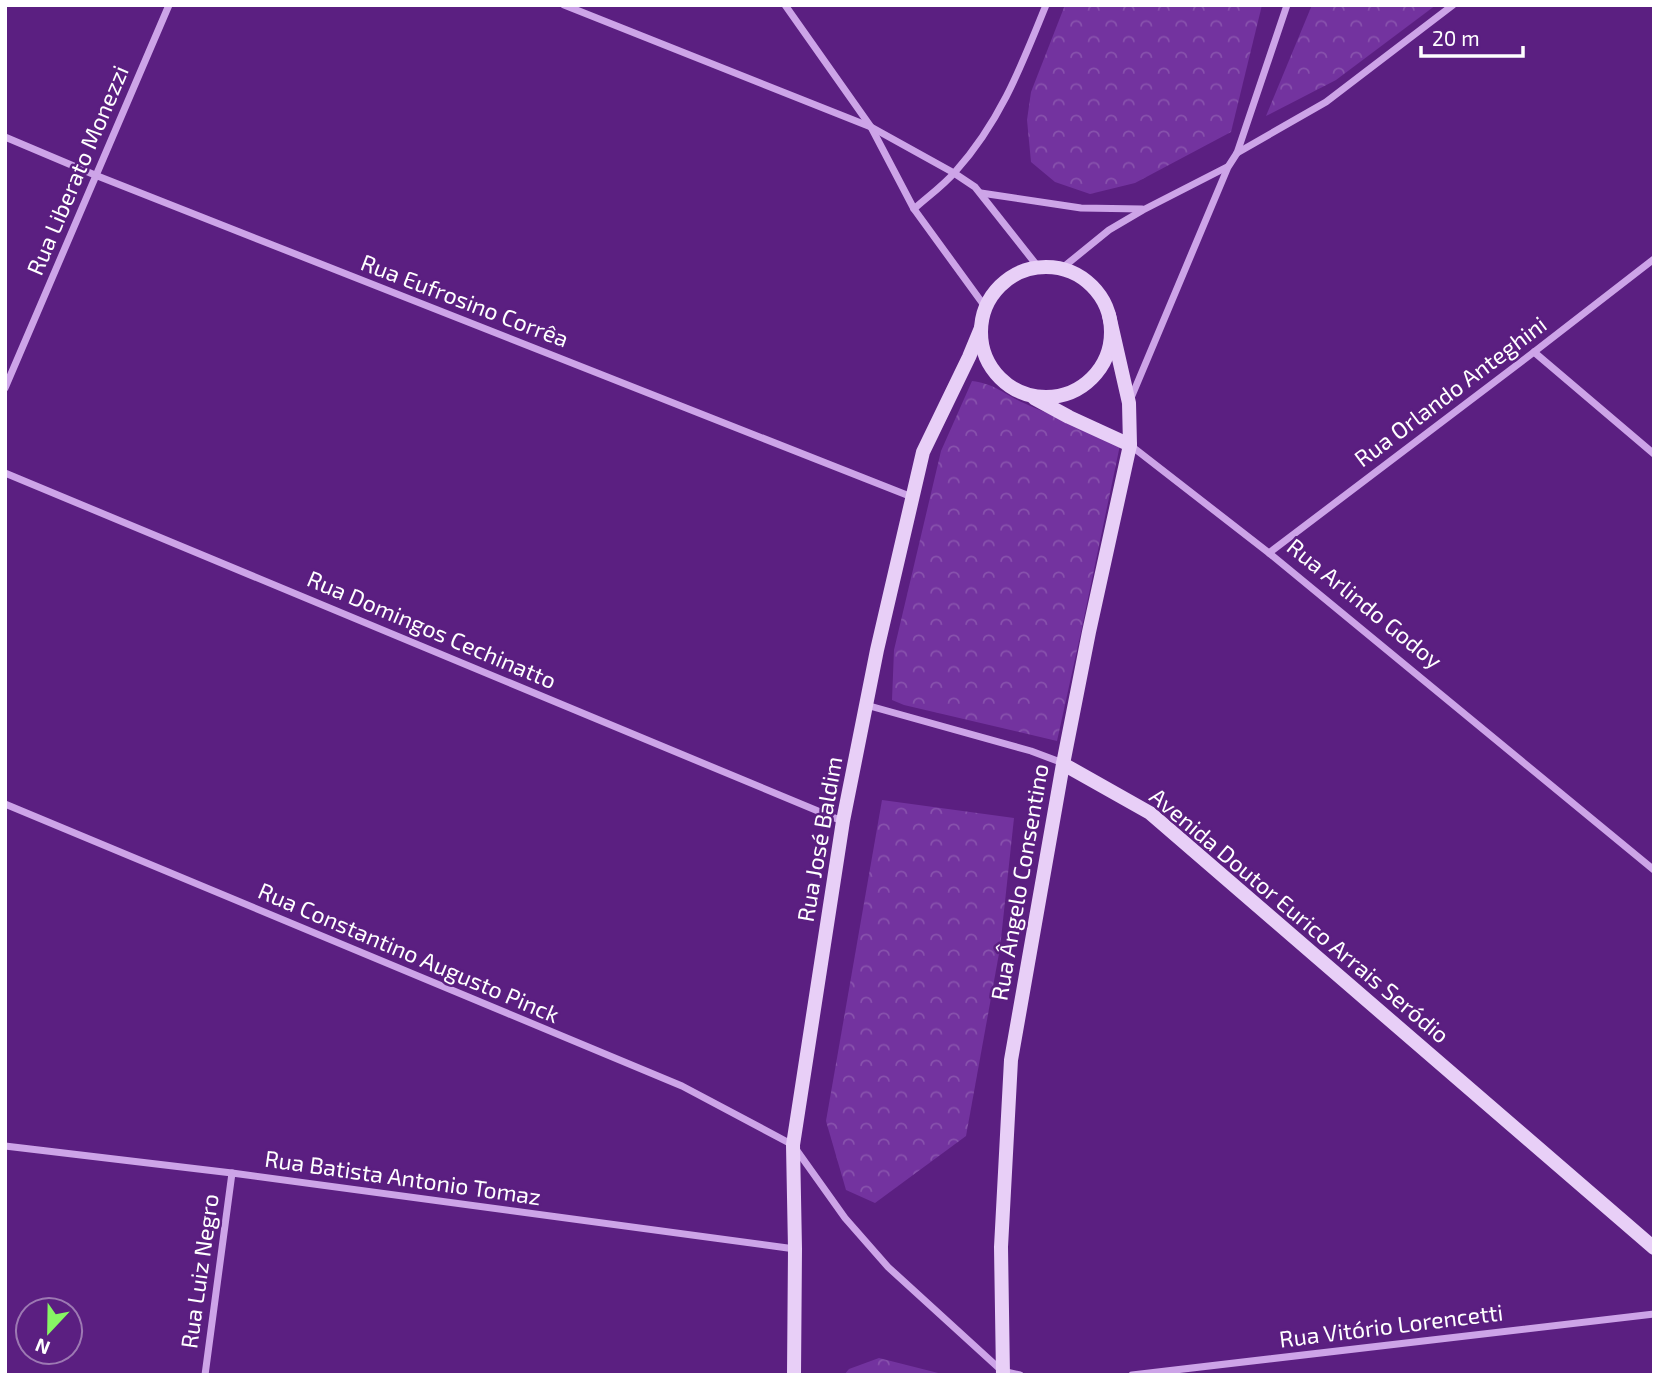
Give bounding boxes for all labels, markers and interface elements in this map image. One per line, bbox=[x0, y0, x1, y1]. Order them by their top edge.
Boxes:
scale bar bbox=[1421, 14, 1522, 58]
text: 20 m bbox=[1432, 25, 1480, 50]
street label: Rua Liberato Monezzi bbox=[20, 61, 134, 279]
street label: Rua Eufrosino Corrêa bbox=[357, 248, 573, 352]
street label: Rua Orlando Anteghini bbox=[1349, 310, 1551, 472]
street label: Rua Arlindo Godoy bbox=[1282, 532, 1448, 674]
street label: Rua Domingos Cechinatto bbox=[303, 564, 561, 694]
street label: Rua José Baldim bbox=[791, 754, 847, 924]
street label: Rua Ângelo Consentino bbox=[984, 761, 1054, 1003]
street label: Avenida Doutor Eurico Arrais Seródio bbox=[1145, 781, 1455, 1049]
street label: Rua Constantino Augusto Pinck bbox=[254, 876, 564, 1028]
street label: Rua Batista Antonio Tomaz bbox=[263, 1144, 543, 1210]
street label: Rua Luiz Negro bbox=[174, 1192, 224, 1350]
north arrow bbox=[14, 1296, 84, 1366]
street label: Rua Vitório Lorencetti bbox=[1277, 1297, 1505, 1353]
text: N bbox=[32, 1334, 53, 1360]

